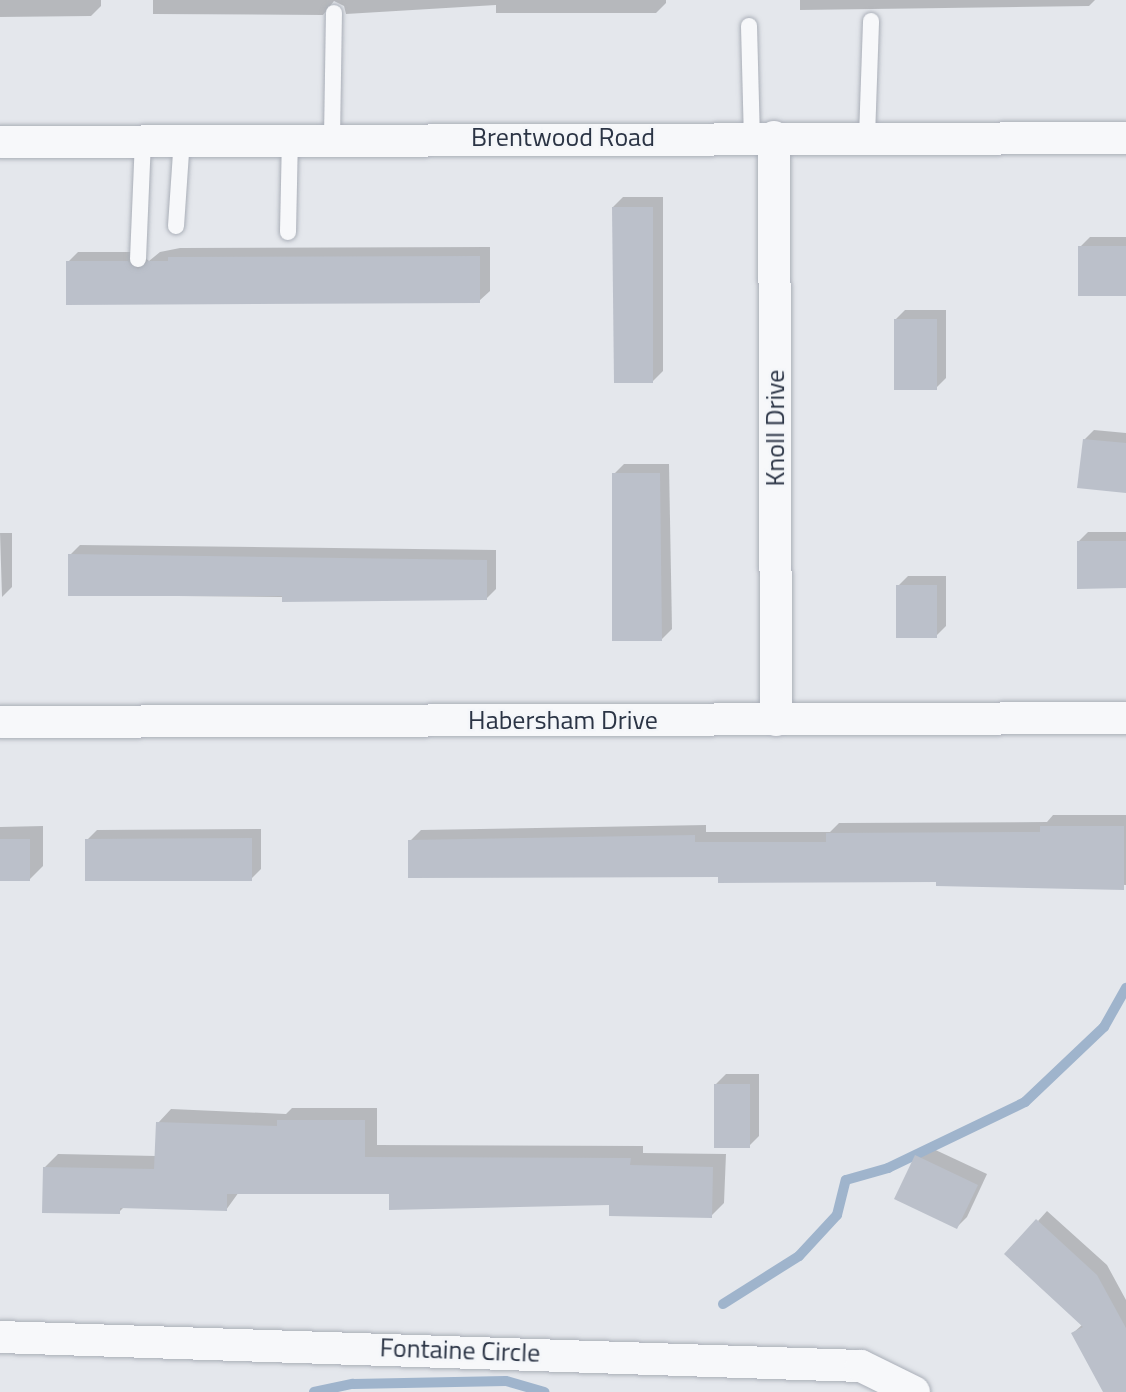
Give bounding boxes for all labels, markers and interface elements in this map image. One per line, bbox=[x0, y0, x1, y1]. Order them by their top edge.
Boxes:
street label: Brentwood Road bbox=[471, 121, 655, 153]
street label: Knoll Drive bbox=[759, 370, 791, 486]
street label: Habersham Drive bbox=[468, 704, 658, 736]
street label: Fontaine Circle bbox=[379, 1332, 541, 1368]

